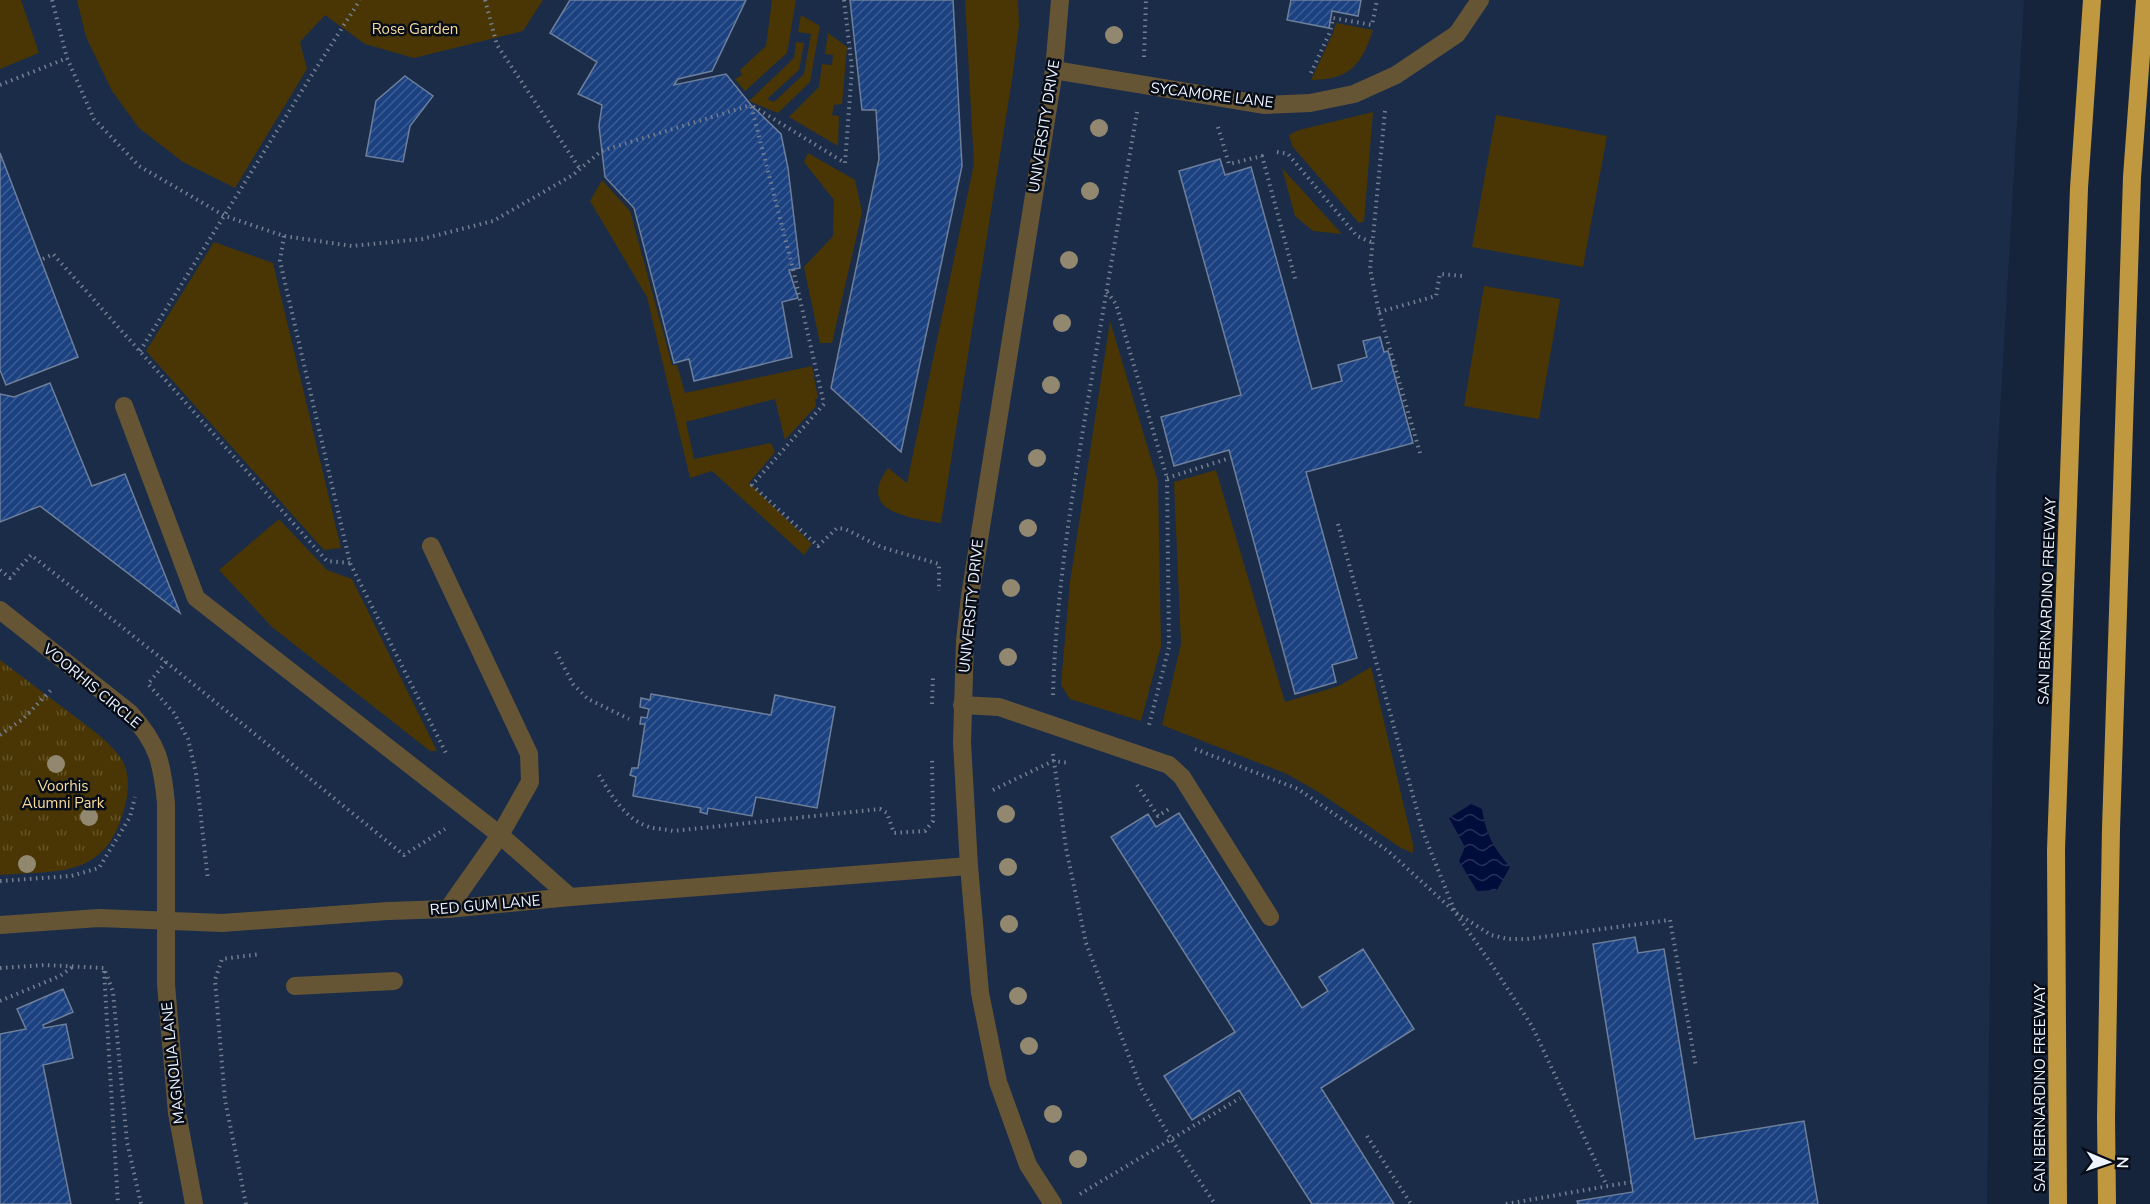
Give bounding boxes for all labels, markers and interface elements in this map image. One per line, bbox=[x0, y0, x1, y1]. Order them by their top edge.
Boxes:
park label: Rose Garden bbox=[372, 19, 458, 39]
street label: UNIVERSITY DRIVE bbox=[1024, 58, 1064, 194]
street label: SYCAMORE LANE bbox=[1149, 78, 1275, 112]
street label: SAN BERNARDINO FREEWAY bbox=[2033, 496, 2061, 705]
street label: UNIVERSITY DRIVE bbox=[954, 538, 988, 674]
street label: VOORHIS CIRCLE bbox=[38, 638, 145, 733]
park label: Voorhis Alumni Park bbox=[22, 776, 105, 813]
street label: RED GUM LANE bbox=[429, 890, 541, 920]
street label: SAN BERNARDINO FREEWAY bbox=[2030, 983, 2050, 1192]
street label: MAGNOLIA LANE bbox=[157, 1001, 189, 1125]
north arrow bbox=[2078, 1132, 2138, 1192]
text: N bbox=[2111, 1156, 2133, 1169]

